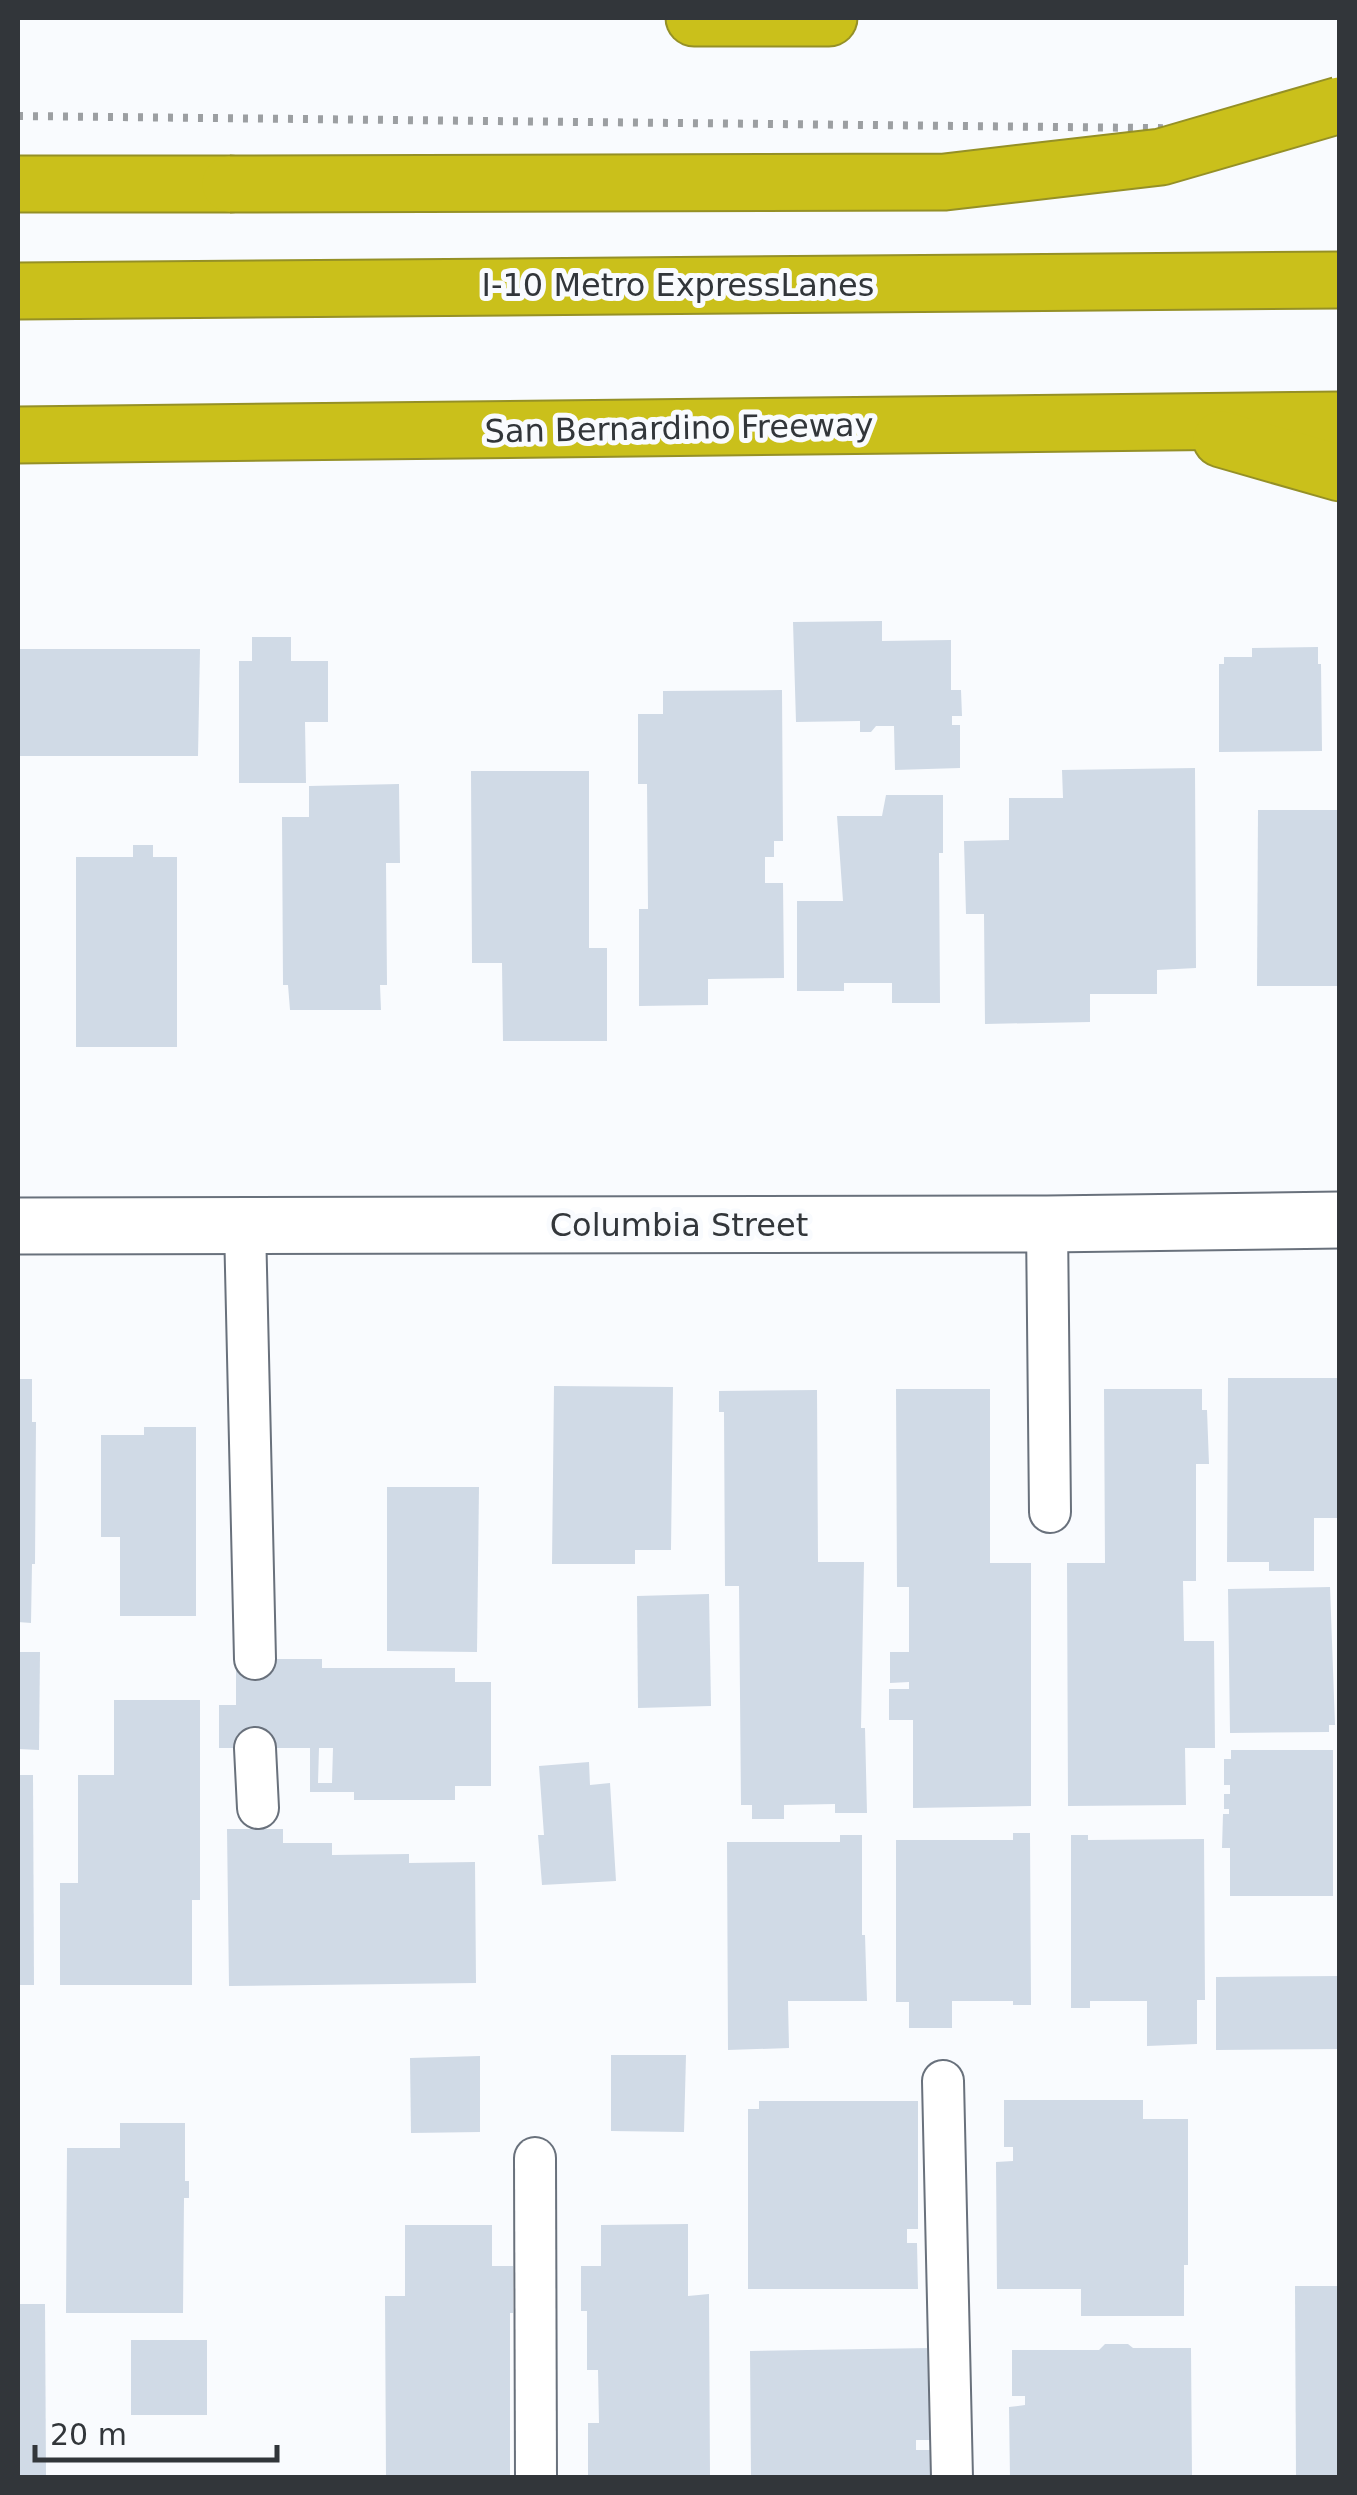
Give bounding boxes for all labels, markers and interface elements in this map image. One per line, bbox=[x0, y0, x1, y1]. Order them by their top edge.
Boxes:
street label: I-10 Metro ExpressLanes bbox=[482, 266, 874, 304]
street label: San Bernardino Freeway bbox=[484, 406, 874, 450]
street label: Columbia Street bbox=[550, 1206, 808, 1244]
scale bar bbox=[35, 2400, 278, 2462]
text: 20 m bbox=[50, 2417, 127, 2452]

